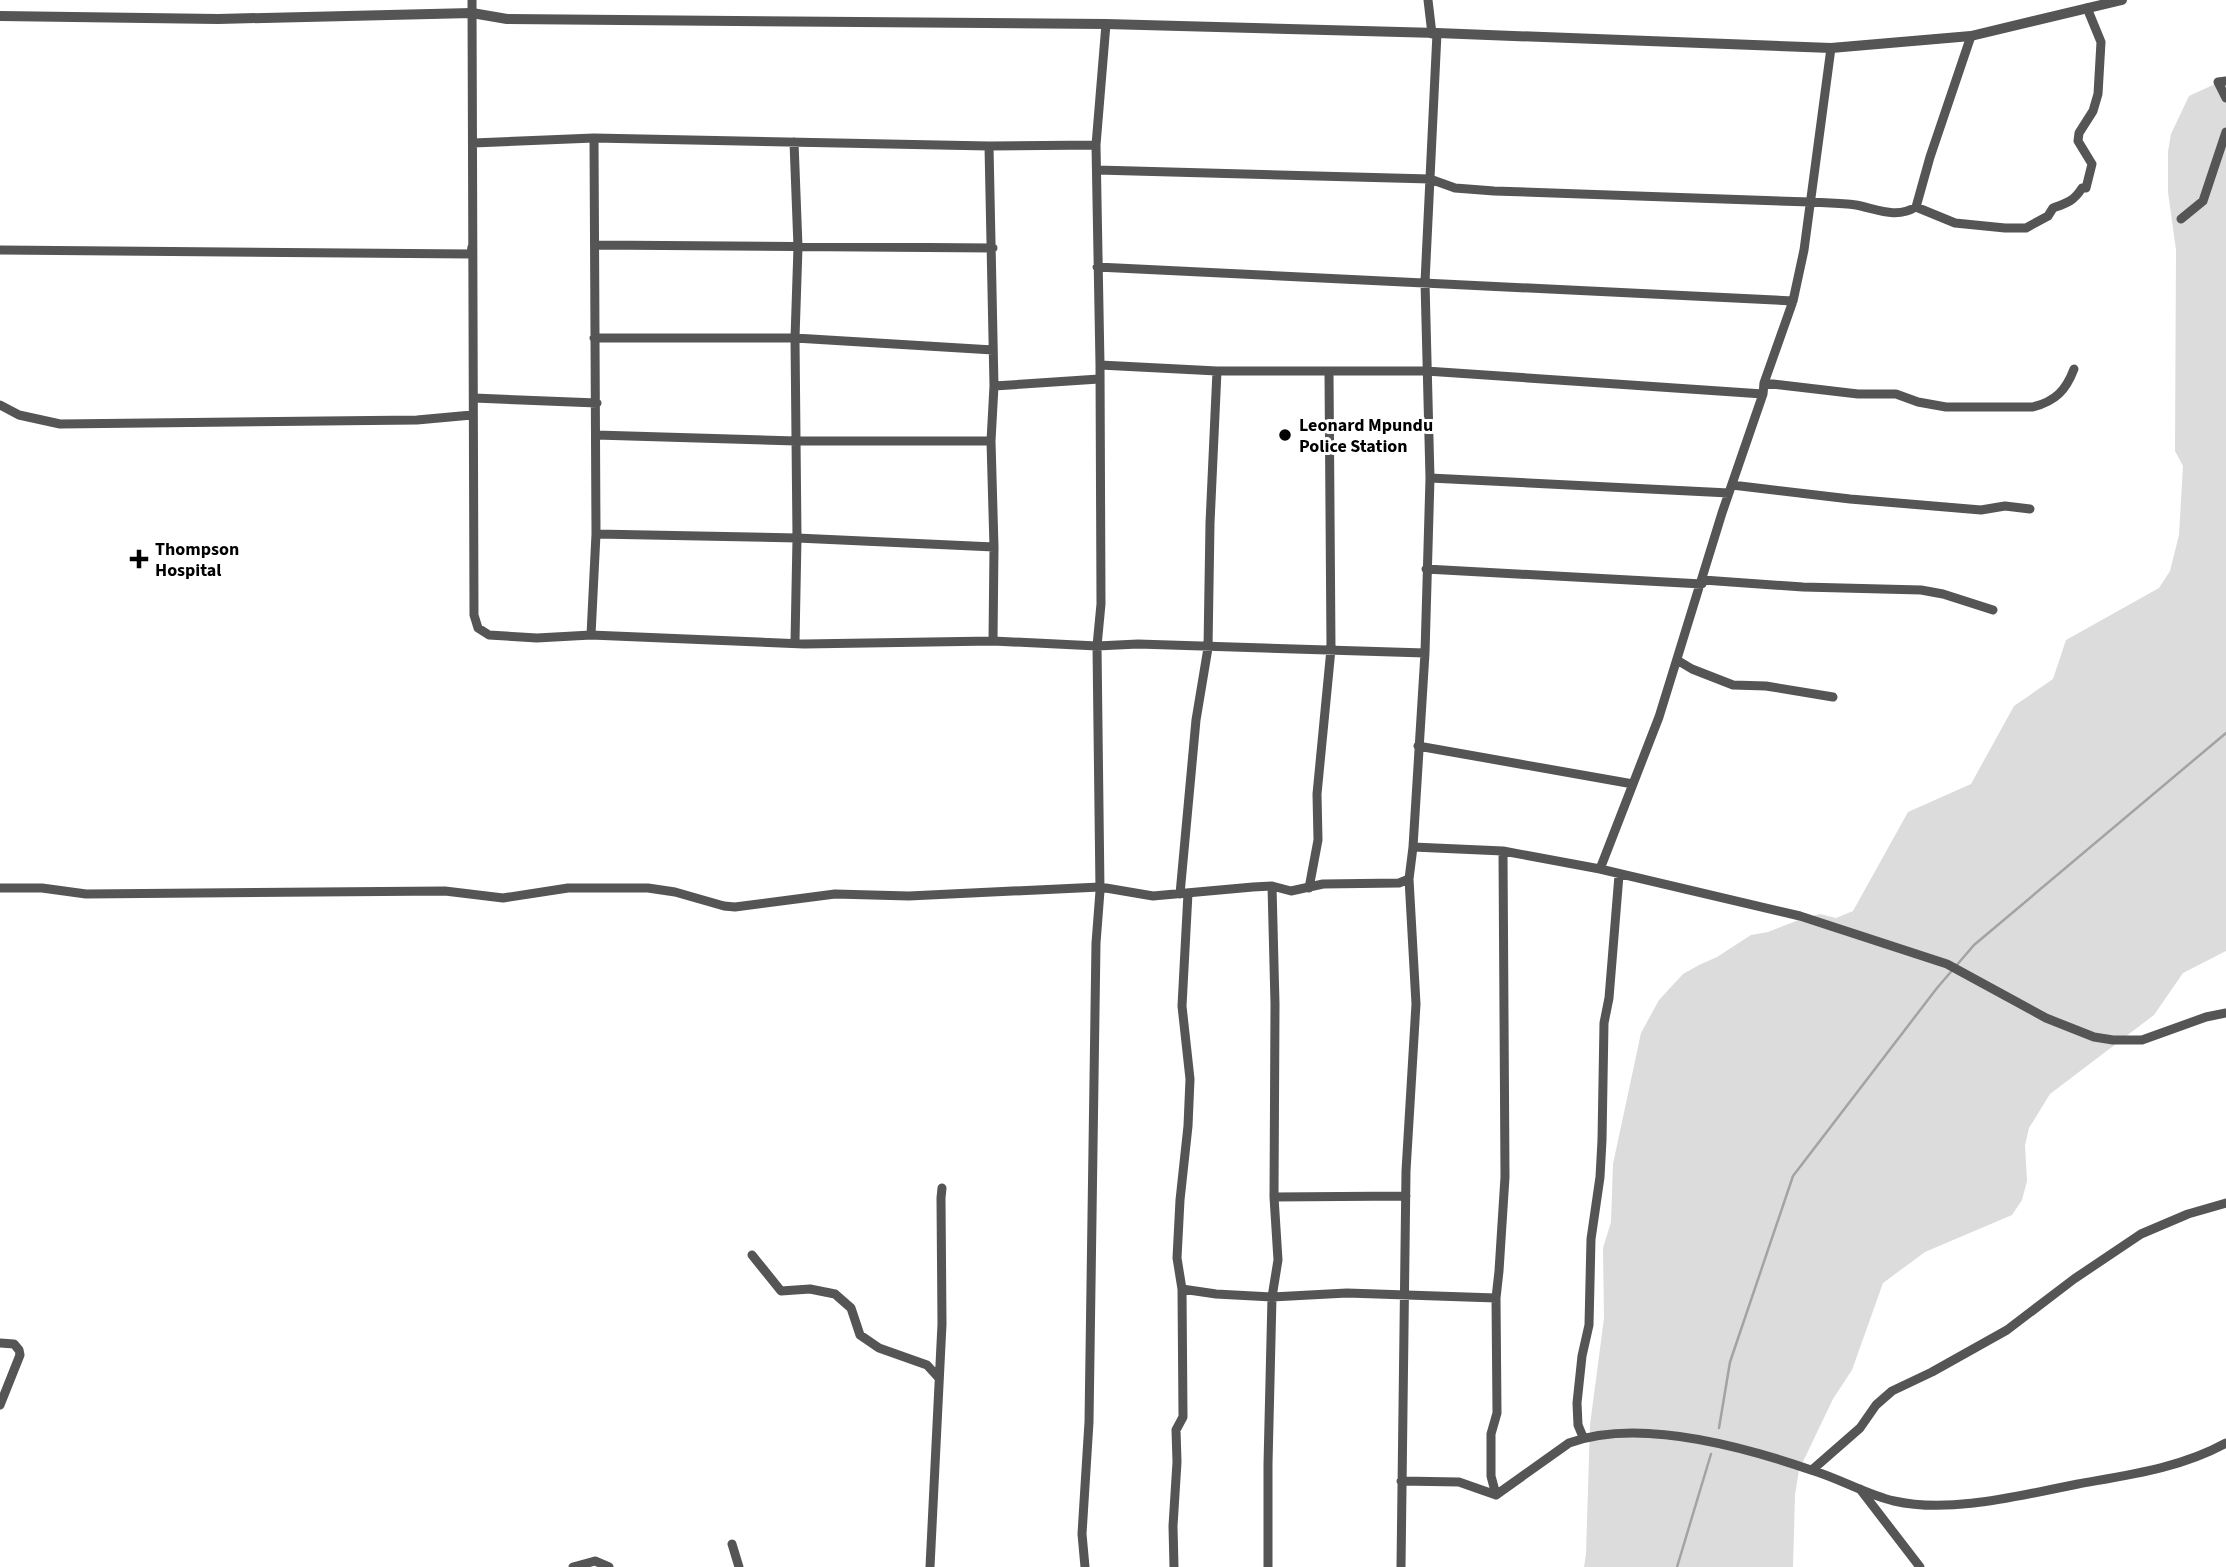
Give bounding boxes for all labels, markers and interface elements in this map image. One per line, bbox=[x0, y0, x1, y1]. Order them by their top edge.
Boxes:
place label: Leonard Mpundu Police Station bbox=[1299, 413, 1433, 459]
marker: Leonard Mpundu Police Station bbox=[1277, 427, 1293, 443]
place label: Thompson Hospital bbox=[155, 537, 239, 583]
marker: Thompson Hospital bbox=[129, 549, 149, 569]

